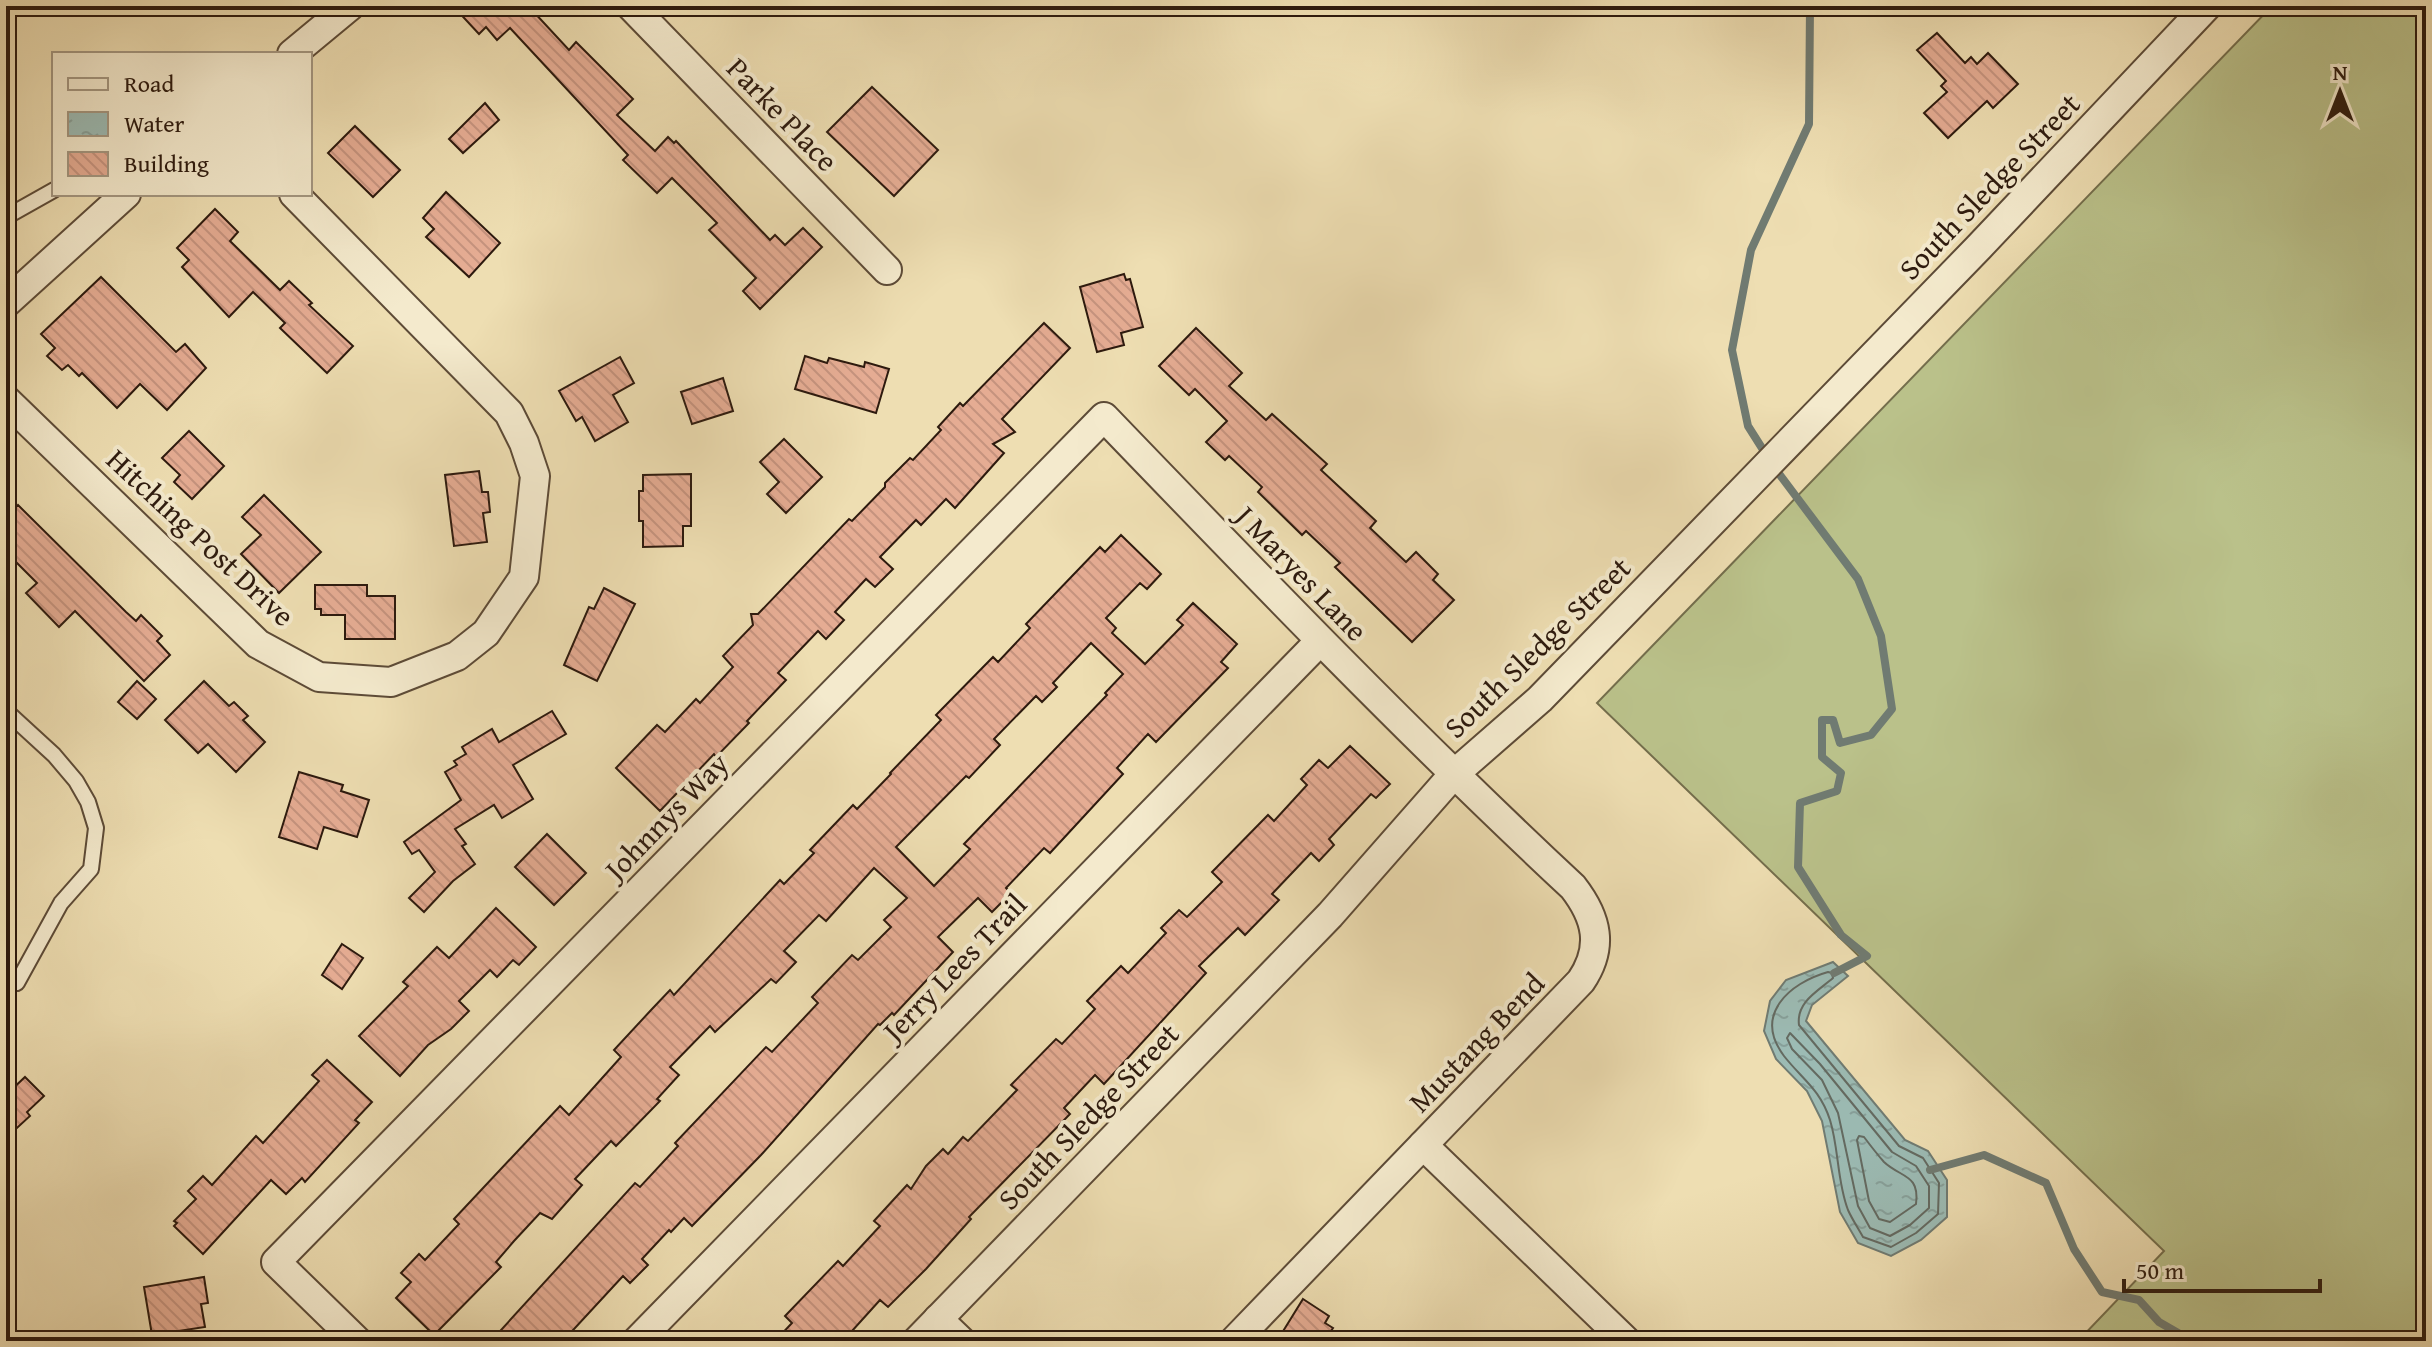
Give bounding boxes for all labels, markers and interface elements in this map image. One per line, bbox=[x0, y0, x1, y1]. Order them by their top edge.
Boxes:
street label: Parke Place bbox=[717, 47, 849, 181]
legend bbox=[52, 52, 312, 196]
north arrow bbox=[2300, 52, 2380, 132]
text: N bbox=[2333, 56, 2348, 88]
text: Road bbox=[124, 66, 174, 101]
street label: South Sledge Street bbox=[1888, 82, 2090, 289]
text: Water bbox=[124, 106, 185, 141]
text: Building bbox=[124, 146, 209, 181]
street label: Hitching Post Drive bbox=[97, 438, 305, 636]
street label: J Maryes Lane bbox=[1223, 492, 1378, 651]
street label: South Sledge Street bbox=[1434, 546, 1641, 748]
street label: Johnnys Way bbox=[591, 742, 738, 892]
street label: Jerry Lees Trail bbox=[869, 883, 1036, 1054]
street label: Mustang Bend bbox=[1398, 962, 1554, 1122]
street label: South Sledge Street bbox=[987, 1012, 1189, 1219]
scale bar bbox=[2124, 1243, 2320, 1293]
text: 50 m bbox=[2136, 1253, 2184, 1288]

